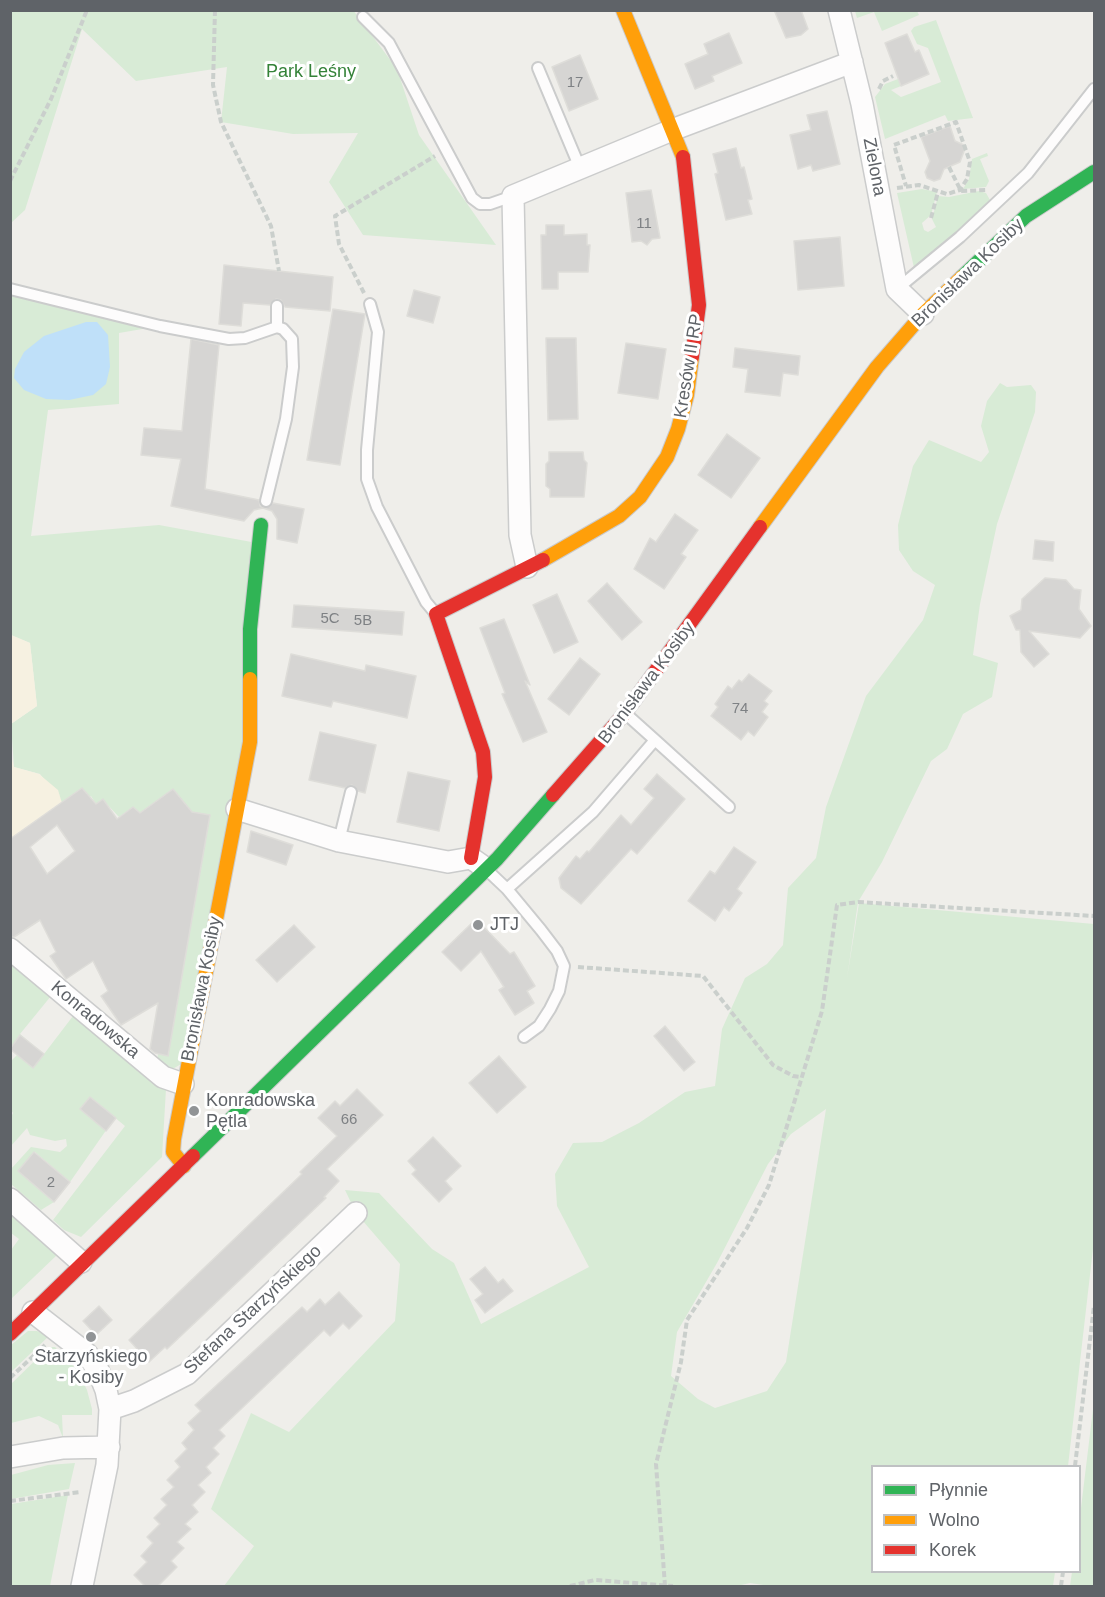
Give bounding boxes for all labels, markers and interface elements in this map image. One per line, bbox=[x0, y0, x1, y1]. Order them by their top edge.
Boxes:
park label: Park Leśny bbox=[266, 61, 356, 83]
house number: 17 bbox=[567, 74, 583, 92]
street label: Zielona bbox=[858, 136, 890, 198]
street label: Bronisława Kosiby bbox=[908, 214, 1028, 332]
house number: 11 bbox=[636, 215, 652, 233]
street label: Kresów II RP bbox=[670, 312, 708, 420]
house number: 5C bbox=[320, 610, 340, 628]
house number: 5B bbox=[354, 612, 372, 630]
street label: Bronisława Kosiby bbox=[594, 618, 700, 748]
house number: 74 bbox=[732, 700, 748, 718]
place label: JTJ bbox=[490, 914, 519, 936]
street label: Bronisława Kosiby bbox=[177, 915, 227, 1063]
marker: JTJ bbox=[471, 918, 485, 932]
street label: Konradowska bbox=[46, 977, 144, 1063]
place label: Konradowska Pętla bbox=[206, 1090, 315, 1132]
marker: Konradowska Pętla bbox=[187, 1104, 201, 1118]
house number: 66 bbox=[341, 1111, 357, 1129]
house number: 2 bbox=[47, 1174, 55, 1192]
street label: Stefana Starzyńskiego bbox=[180, 1241, 326, 1379]
marker: Starzyńskiego - Kosiby bbox=[84, 1330, 98, 1344]
place label: Starzyńskiego - Kosiby bbox=[34, 1346, 148, 1388]
legend bbox=[871, 1465, 1081, 1573]
text: Płynnie bbox=[929, 1480, 988, 1500]
text: Wolno bbox=[929, 1510, 980, 1530]
text: Korek bbox=[929, 1540, 976, 1560]

